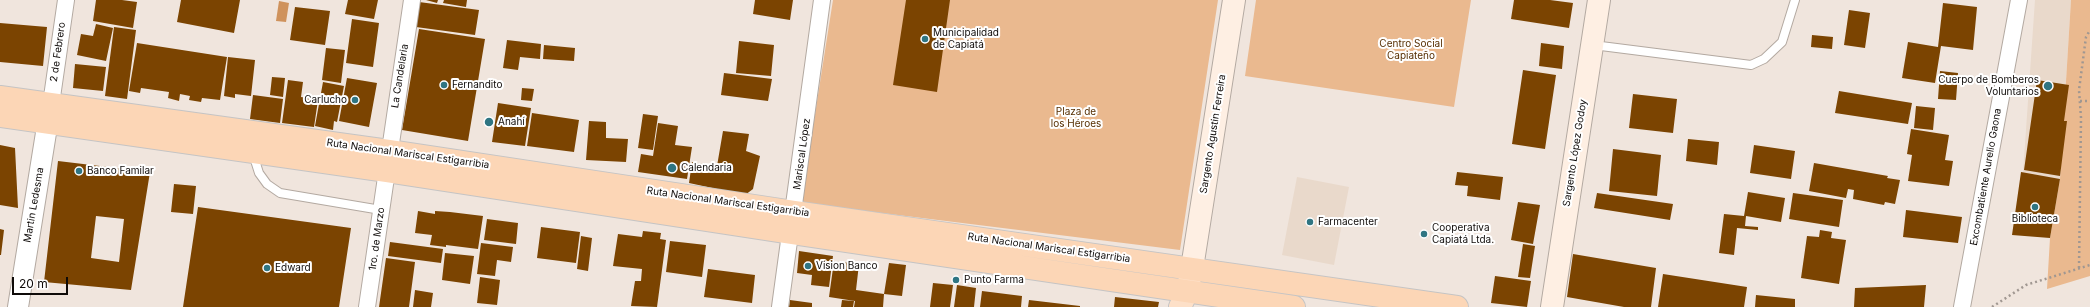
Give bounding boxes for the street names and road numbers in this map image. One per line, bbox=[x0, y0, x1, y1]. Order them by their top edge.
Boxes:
street label: 2 de Febrero bbox=[48, 21, 68, 83]
street label: La Candelaria bbox=[389, 43, 411, 109]
street label: Sargento Agustin Ferreira bbox=[1198, 73, 1228, 195]
street label: Sargento López Godoy bbox=[1561, 99, 1589, 207]
street label: Excombatiente Aurelio Gaona bbox=[1968, 107, 2004, 247]
street label: Mariscal López bbox=[791, 118, 813, 190]
street label: Ruta Nacional Mariscal Estigarribia bbox=[326, 137, 490, 171]
street label: Martin Ledesma bbox=[21, 166, 47, 244]
street label: Ruta Nacional Mariscal Estigarribia bbox=[646, 185, 810, 219]
street label: 1ro. de Marzo bbox=[367, 207, 387, 271]
street label: Ruta Nacional Mariscal Estigarribia bbox=[967, 231, 1131, 265]

